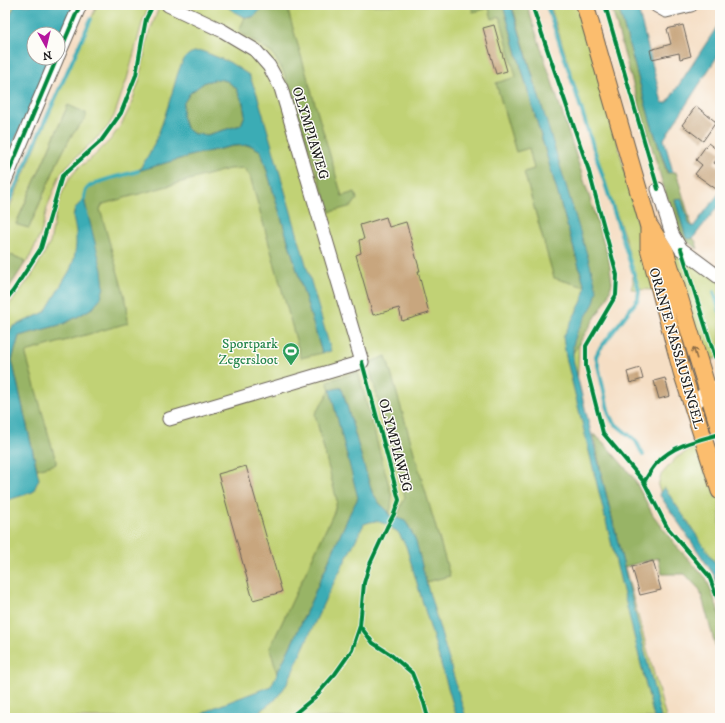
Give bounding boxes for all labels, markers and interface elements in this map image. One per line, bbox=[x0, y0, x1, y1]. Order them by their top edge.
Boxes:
north arrow bbox=[26, 26, 66, 66]
text: N bbox=[42, 47, 53, 62]
street label: OLYMPIAWEG bbox=[287, 85, 333, 182]
street label: ORANJE NASSAUSINGEL bbox=[644, 266, 708, 431]
place label: Sportpark Zegersloot bbox=[218, 335, 279, 369]
sports icon: Sportpark Zegersloot bbox=[281, 341, 301, 366]
one-way arrow bbox=[691, 346, 698, 359]
street label: OLYMPIAWEG bbox=[374, 397, 416, 494]

